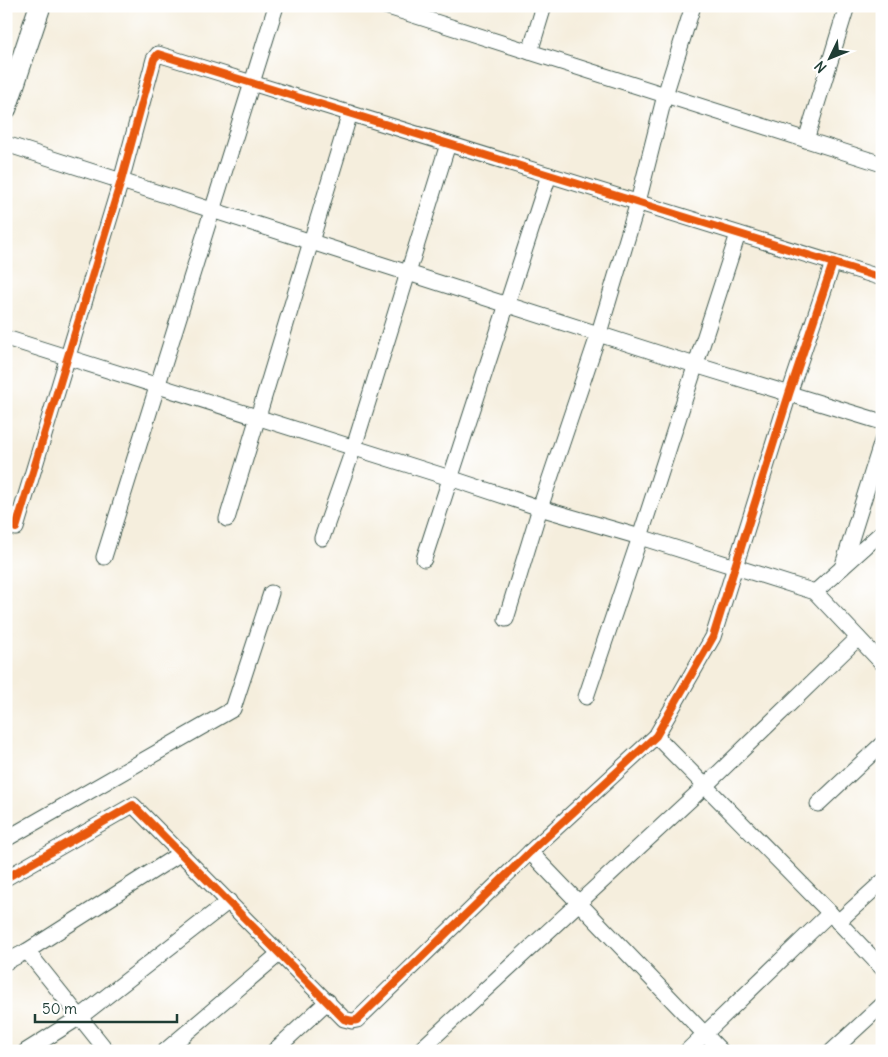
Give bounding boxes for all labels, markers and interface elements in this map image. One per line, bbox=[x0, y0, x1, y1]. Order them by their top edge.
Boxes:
north arrow bbox=[806, 32, 856, 82]
text: N bbox=[811, 57, 830, 77]
scale bar bbox=[35, 992, 178, 1024]
text: 50 m bbox=[42, 999, 77, 1018]

